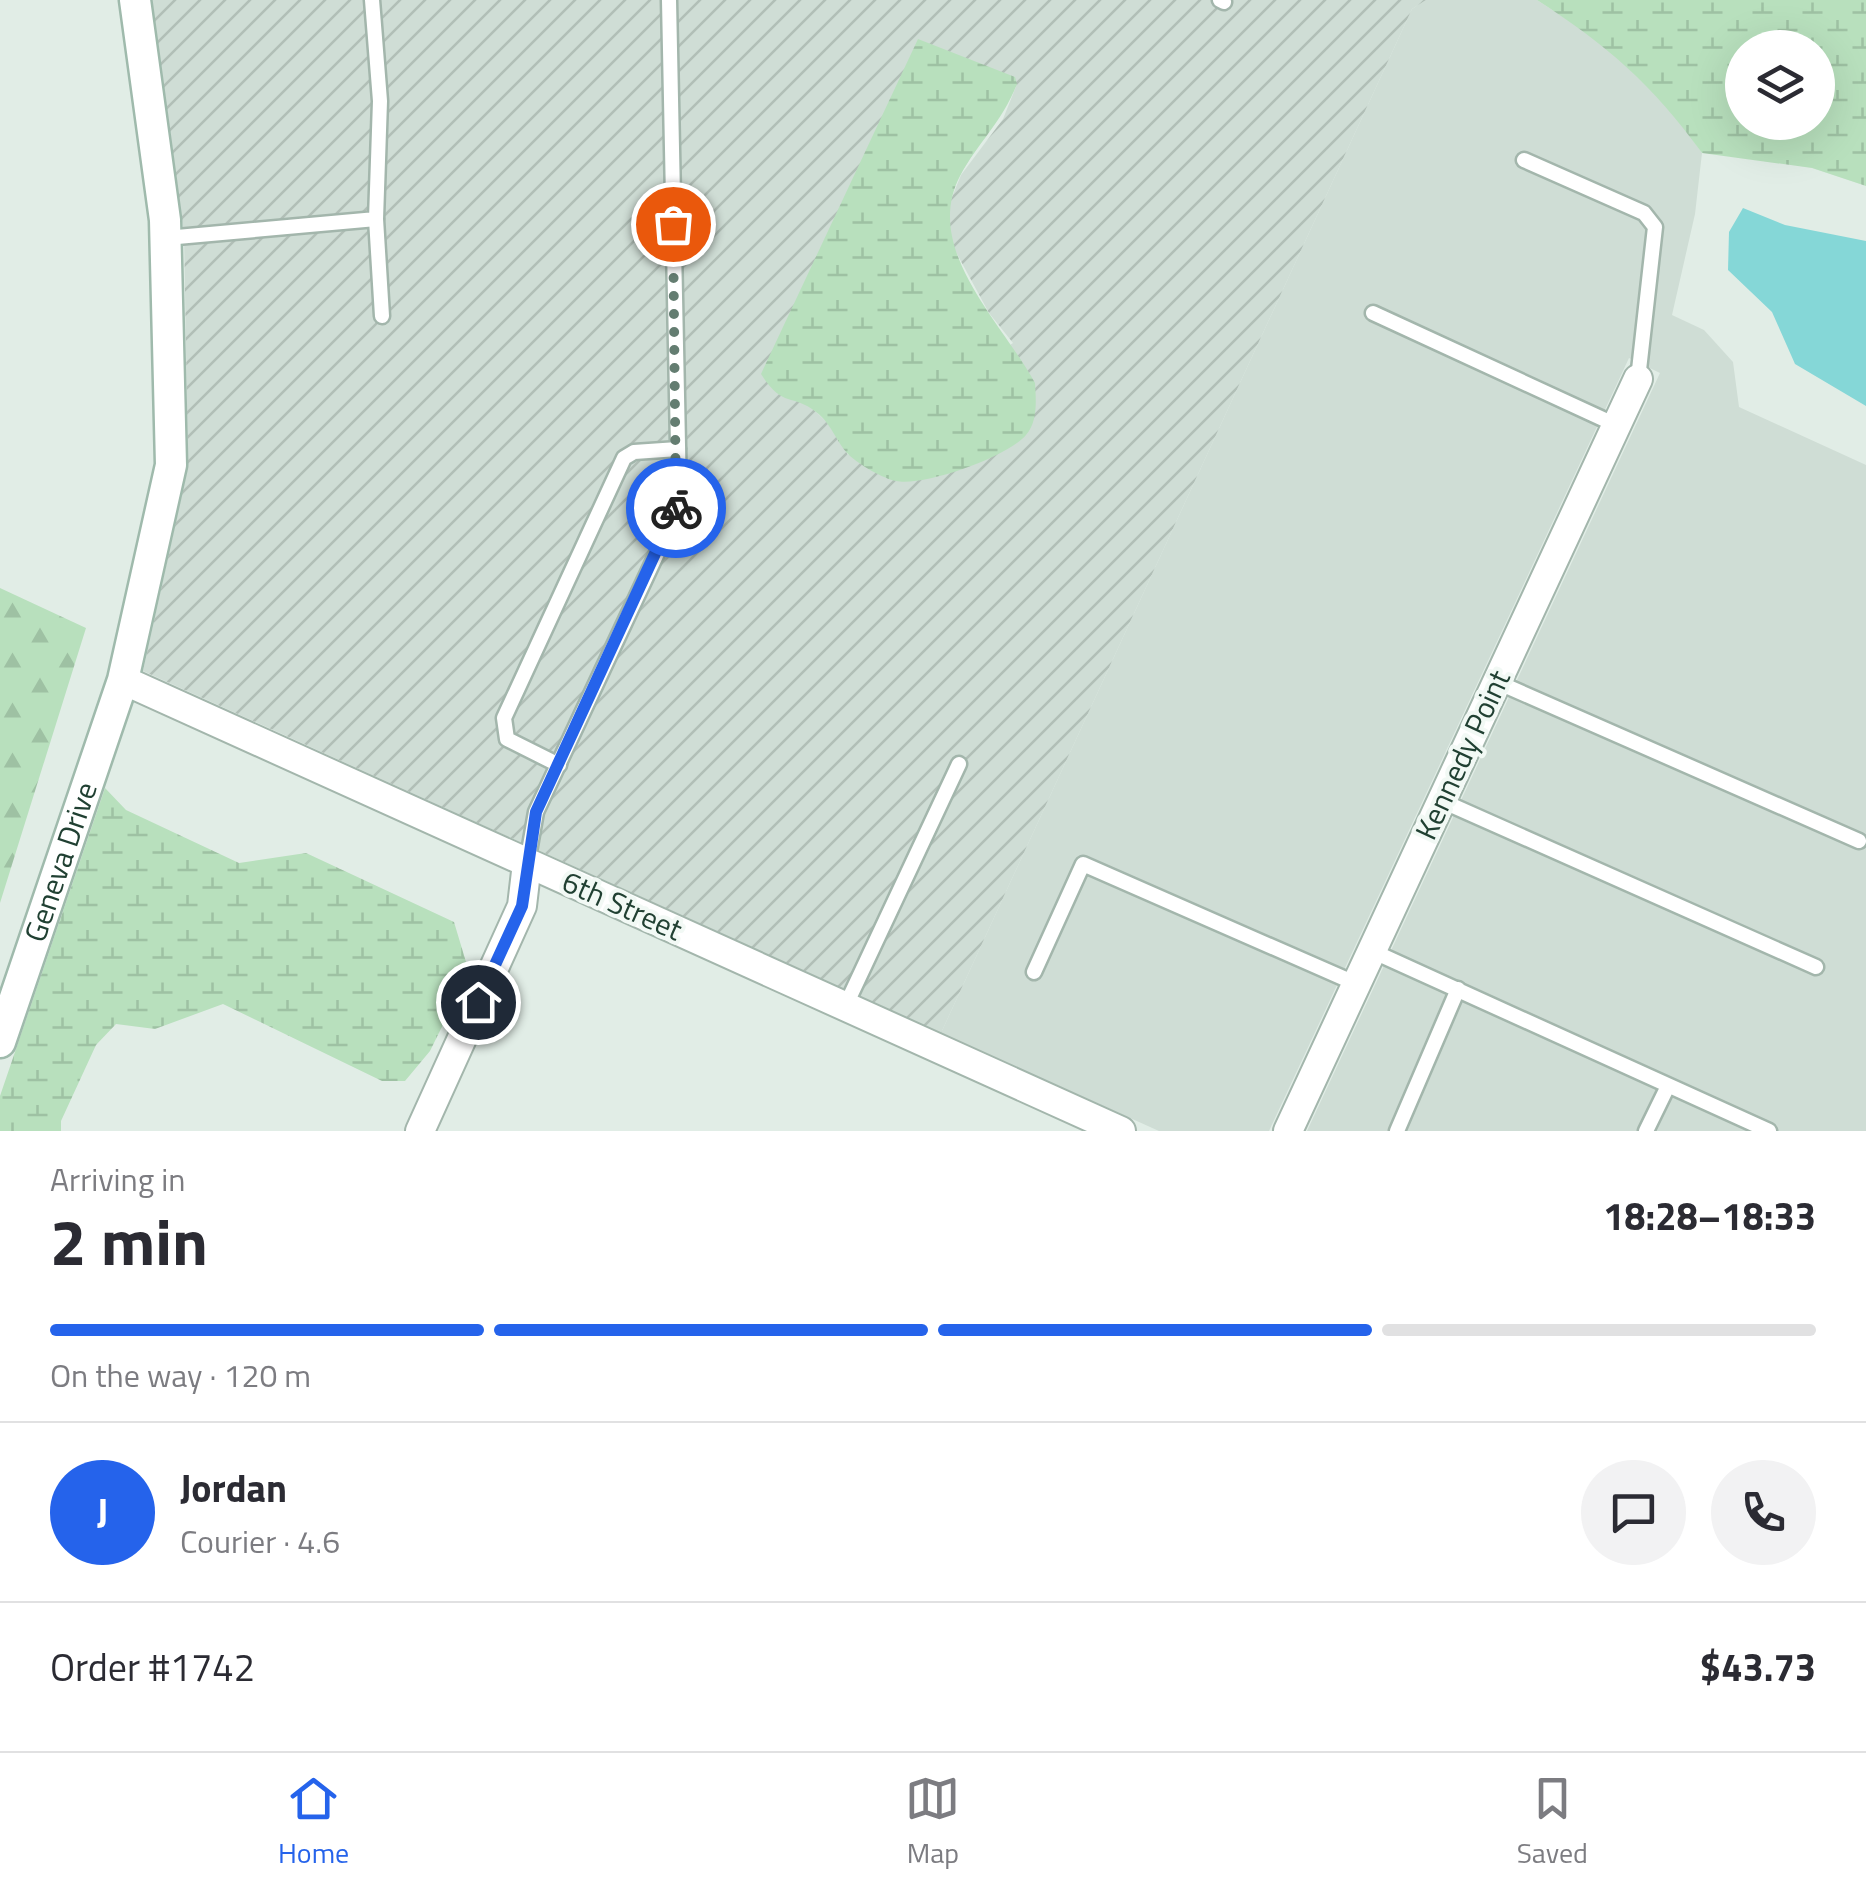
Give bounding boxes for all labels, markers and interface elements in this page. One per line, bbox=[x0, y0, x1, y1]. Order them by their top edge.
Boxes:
map controls bbox=[1725, 30, 1835, 140]
button: layers bbox=[1725, 30, 1835, 140]
pin bbox=[631, 182, 716, 267]
icon: bag bbox=[646, 197, 701, 252]
courier bbox=[626, 458, 726, 558]
icon: bike bbox=[649, 481, 704, 536]
street label: Kennedy Point bbox=[1403, 662, 1522, 847]
street label: Geneva Drive bbox=[12, 776, 109, 948]
street label: 6th Street bbox=[555, 858, 690, 952]
pin bbox=[436, 960, 521, 1045]
icon: home bbox=[451, 975, 506, 1030]
text: Arriving in bbox=[50, 1155, 186, 1203]
text: 18:28–18:33 bbox=[1603, 1187, 1816, 1245]
text: 2 min bbox=[50, 1191, 208, 1290]
text: On the way · 120 m bbox=[50, 1351, 311, 1399]
text: Jordan bbox=[180, 1459, 287, 1517]
button: chat bbox=[1581, 1460, 1686, 1565]
button: phone bbox=[1711, 1460, 1816, 1565]
text: J bbox=[97, 1483, 108, 1541]
text: Courier · 4.6 bbox=[180, 1517, 340, 1565]
text: Order #1742 bbox=[50, 1638, 255, 1696]
text: $43.73 bbox=[1700, 1638, 1816, 1696]
tab: Home bbox=[278, 1771, 349, 1874]
tab: Map bbox=[905, 1771, 960, 1874]
tab: Saved bbox=[1517, 1771, 1588, 1874]

